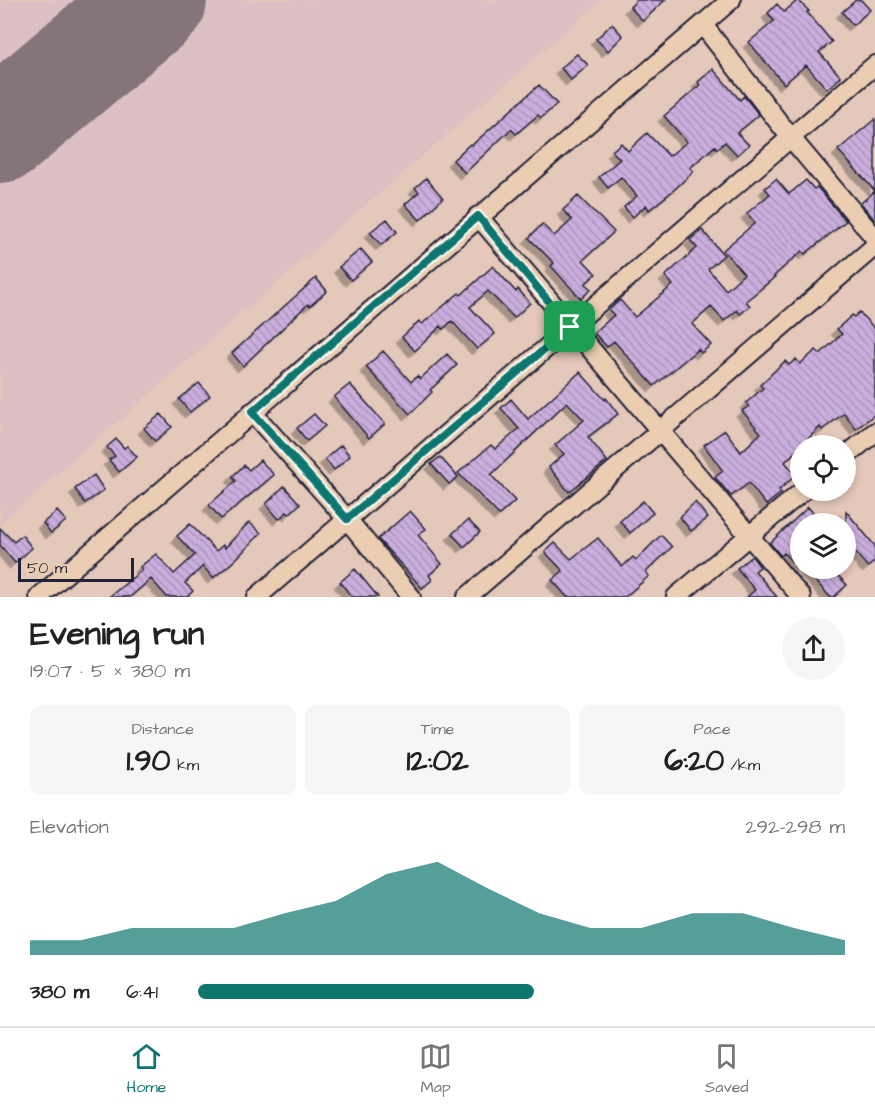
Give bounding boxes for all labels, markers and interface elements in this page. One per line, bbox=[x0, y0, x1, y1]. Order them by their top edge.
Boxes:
pin bbox=[544, 301, 595, 352]
icon: arrive bbox=[553, 310, 586, 343]
map controls bbox=[790, 435, 856, 579]
button: locate bbox=[790, 435, 856, 501]
button: layers bbox=[790, 513, 856, 579]
scale bar bbox=[18, 555, 134, 582]
text: 50 m bbox=[27, 557, 67, 579]
text: Evening run bbox=[30, 611, 204, 657]
button: share bbox=[782, 617, 845, 680]
text: 19:07 · 5 × 380 m bbox=[30, 657, 190, 685]
text: Distance bbox=[132, 718, 194, 740]
text: Time bbox=[421, 718, 454, 740]
text: Pace bbox=[694, 718, 731, 740]
text: 1.90 bbox=[126, 740, 171, 782]
text: 12:02 bbox=[406, 740, 469, 782]
text: 6:20 bbox=[664, 740, 724, 782]
text: km bbox=[171, 754, 199, 776]
text: /km bbox=[724, 754, 760, 776]
text: Elevation bbox=[30, 813, 109, 841]
text: 292–298 m bbox=[745, 813, 845, 841]
text: 380 m bbox=[30, 978, 89, 1006]
text: 6:41 bbox=[126, 978, 158, 1006]
tab: Home bbox=[126, 1040, 166, 1098]
tab: Map bbox=[419, 1040, 452, 1098]
tab: Saved bbox=[705, 1040, 749, 1098]

